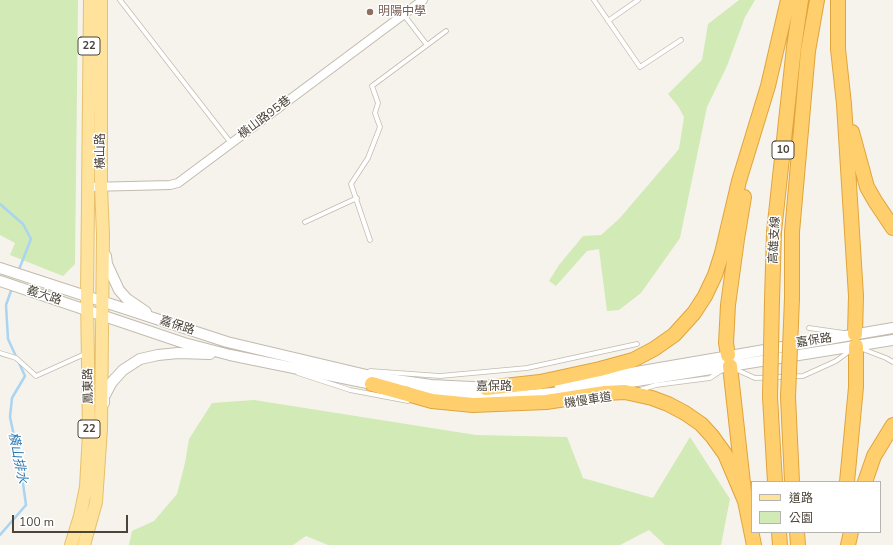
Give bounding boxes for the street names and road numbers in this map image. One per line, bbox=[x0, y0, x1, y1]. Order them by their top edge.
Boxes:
road number: 22 bbox=[78, 37, 100, 55]
street label: 橫山路95巷 bbox=[236, 93, 294, 143]
street label: 橫山路 bbox=[94, 133, 108, 169]
road number: 10 bbox=[772, 141, 794, 159]
street label: 高雄支線 bbox=[767, 216, 783, 264]
street label: 義大路 bbox=[25, 284, 63, 308]
street label: 嘉保路 bbox=[158, 314, 196, 338]
street label: 嘉保路 bbox=[795, 331, 833, 351]
street label: 鳳東路 bbox=[81, 368, 97, 404]
street label: 嘉保路 bbox=[476, 380, 512, 394]
street label: 機慢車道 bbox=[563, 390, 613, 412]
road number: 22 bbox=[78, 420, 100, 438]

